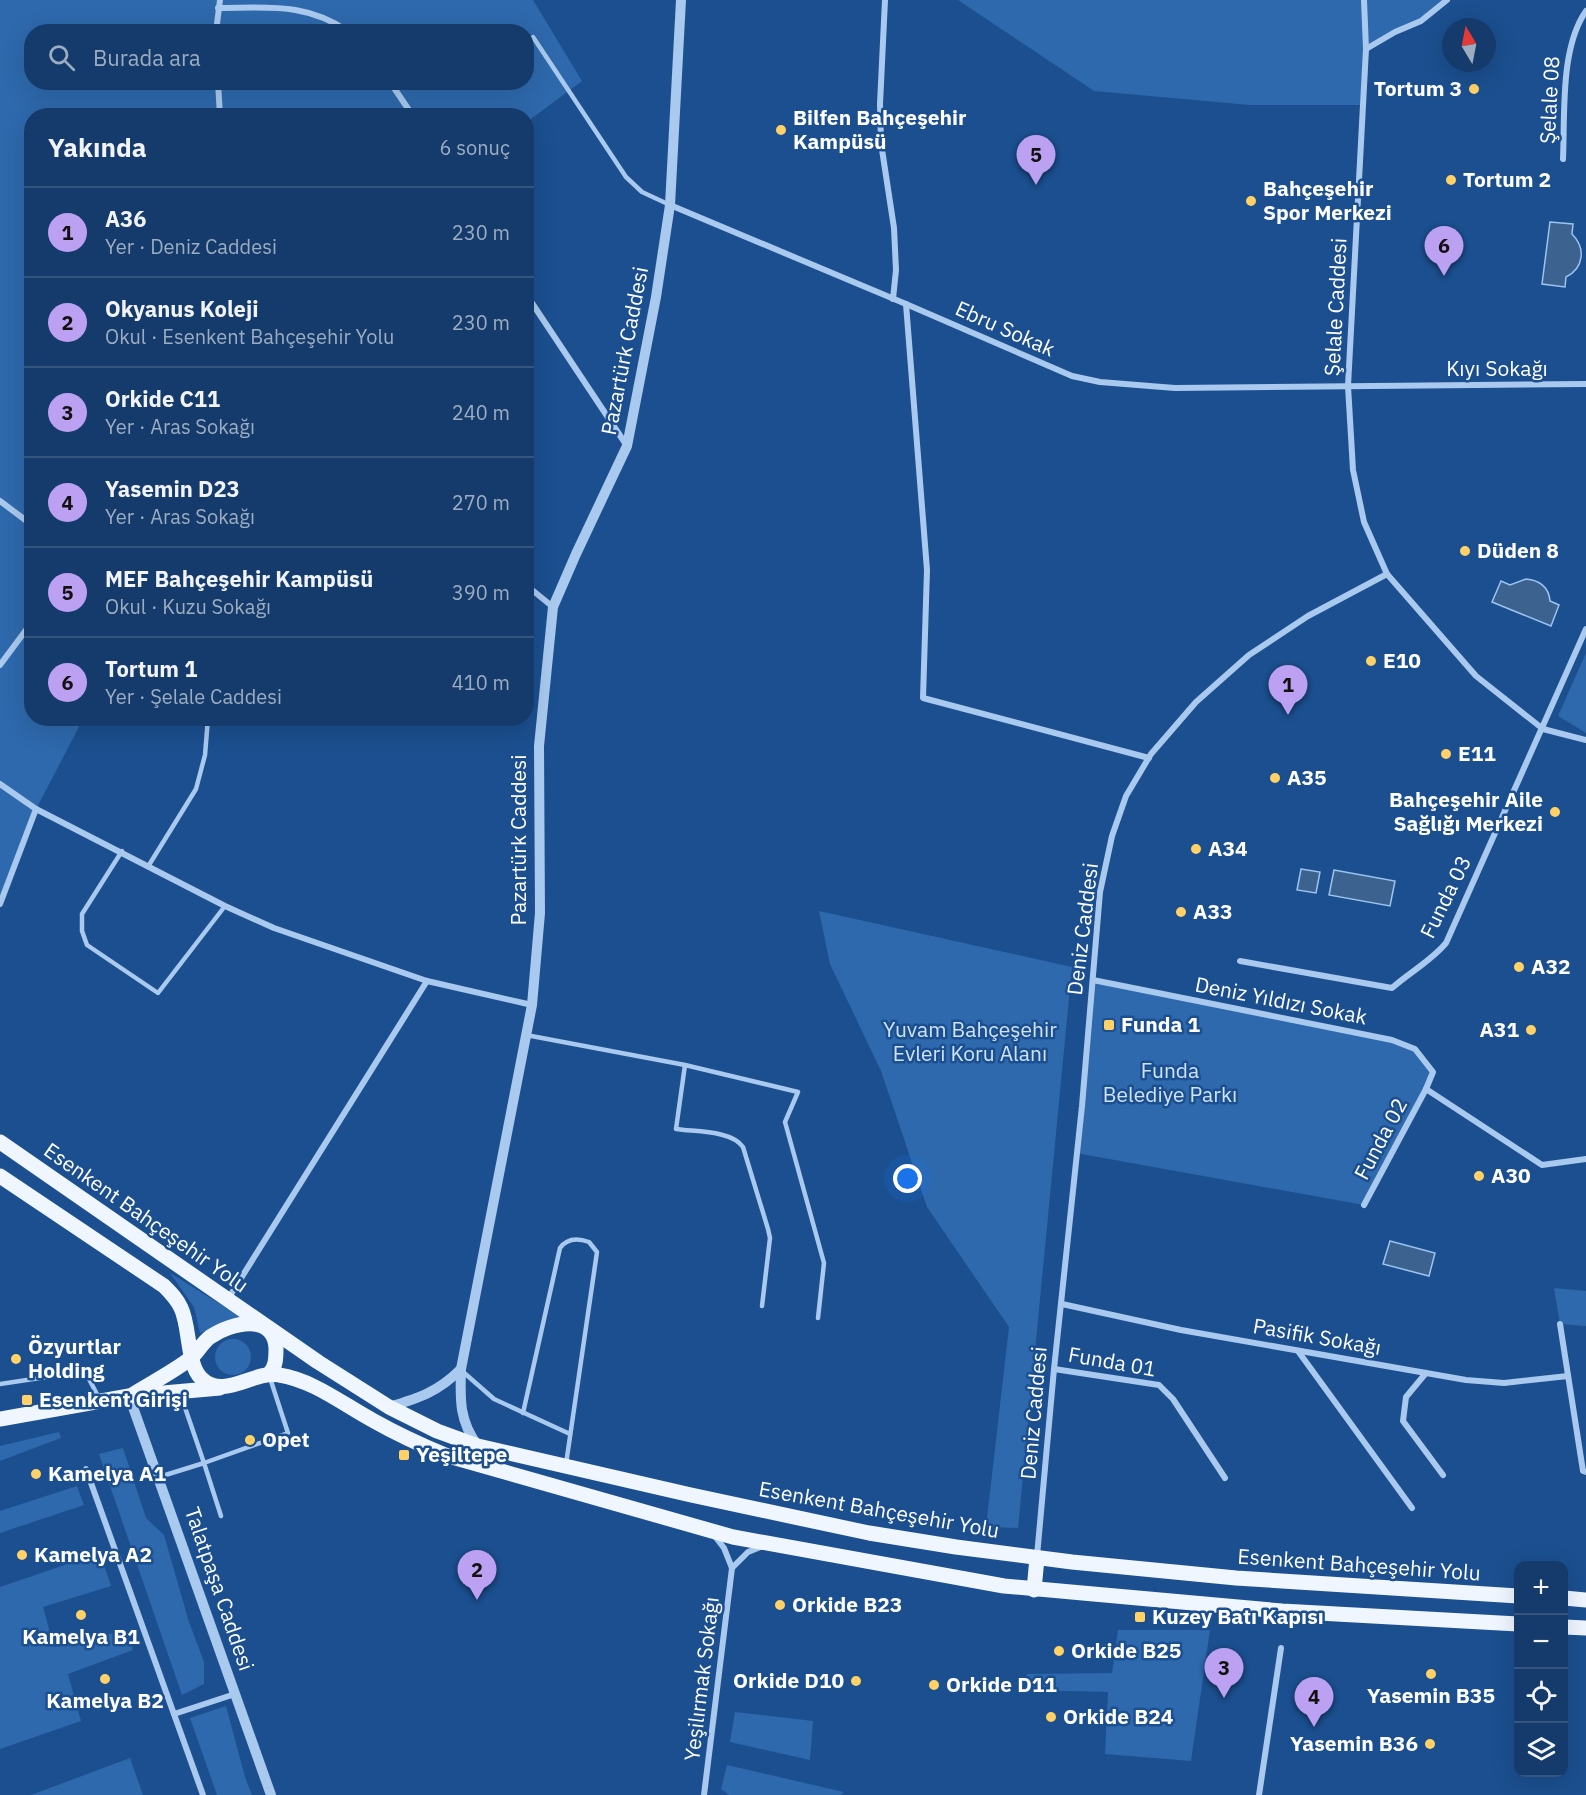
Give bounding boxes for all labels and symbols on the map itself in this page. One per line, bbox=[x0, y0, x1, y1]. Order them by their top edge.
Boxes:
north arrow bbox=[1442, 18, 1496, 72]
street label: Şelale 08 bbox=[1533, 55, 1565, 145]
place label: Tortum 3 bbox=[1374, 74, 1462, 102]
marker: Tortum 3 bbox=[1467, 82, 1481, 96]
place label: Bilfen Bahçeşehir Kampüsü bbox=[793, 103, 967, 155]
marker: Bilfen Bahçeşehir Kampüsü bbox=[774, 123, 788, 137]
pin: 5 bbox=[1016, 136, 1056, 185]
place label: Tortum 2 bbox=[1463, 165, 1551, 193]
marker: Tortum 2 bbox=[1444, 173, 1458, 187]
place label: Bahçeşehir Spor Merkezi bbox=[1263, 174, 1392, 226]
marker: Bahçeşehir Spor Merkezi bbox=[1244, 194, 1258, 208]
pin: 6 bbox=[1424, 226, 1464, 276]
street label: Şelale Caddesi bbox=[1317, 237, 1353, 377]
street label: Pazartürk Caddesi bbox=[594, 264, 654, 437]
street label: Ebru Sokak bbox=[951, 294, 1060, 362]
street label: Kıyı Sokağı bbox=[1446, 354, 1548, 382]
place label: Düden 8 bbox=[1477, 536, 1559, 564]
marker: Düden 8 bbox=[1458, 544, 1472, 558]
place label: E10 bbox=[1383, 646, 1421, 674]
marker: E10 bbox=[1364, 654, 1378, 668]
pin: 1 bbox=[1268, 666, 1308, 715]
place label: E11 bbox=[1458, 739, 1496, 767]
marker: E11 bbox=[1439, 747, 1453, 761]
street label: Pazartürk Caddesi bbox=[504, 754, 532, 926]
place label: A35 bbox=[1287, 763, 1327, 791]
marker: A35 bbox=[1268, 771, 1282, 785]
place label: Bahçeşehir Aile Sağlığı Merkezi bbox=[1389, 785, 1543, 837]
marker: Bahçeşehir Aile Sağlığı Merkezi bbox=[1548, 805, 1562, 819]
place label: A34 bbox=[1208, 834, 1248, 862]
marker: A34 bbox=[1189, 842, 1203, 856]
street label: Funda 03 bbox=[1413, 851, 1477, 943]
street label: Deniz Caddesi bbox=[1060, 861, 1104, 997]
place label: A33 bbox=[1193, 897, 1233, 925]
marker: A33 bbox=[1174, 905, 1188, 919]
place label: A32 bbox=[1531, 952, 1571, 980]
marker: A32 bbox=[1512, 960, 1526, 974]
street label: Deniz Yıldızı Sokak bbox=[1193, 970, 1370, 1030]
place label: Funda 1 bbox=[1121, 1010, 1200, 1038]
park label: Yuvam Bahçeşehir Evleri Koru Alanı bbox=[883, 1015, 1057, 1067]
place label: A31 bbox=[1479, 1015, 1519, 1043]
marker: Funda 1 bbox=[1102, 1018, 1116, 1032]
marker: A31 bbox=[1524, 1023, 1538, 1037]
park label: Funda Belediye Parkı bbox=[1103, 1056, 1237, 1108]
street label: Funda 02 bbox=[1347, 1093, 1413, 1184]
street label: Esenkent Bahçeşehir Yolu bbox=[39, 1136, 254, 1299]
place label: A30 bbox=[1491, 1161, 1531, 1189]
your location bbox=[893, 1164, 922, 1193]
marker: A30 bbox=[1472, 1169, 1486, 1183]
street label: Pasifik Sokağı bbox=[1251, 1311, 1383, 1361]
place label: Özyurtlar Holding bbox=[28, 1332, 122, 1384]
street label: Funda 01 bbox=[1066, 1340, 1158, 1382]
street label: Deniz Caddesi bbox=[1013, 1345, 1053, 1480]
marker: Özyurtlar Holding bbox=[9, 1352, 23, 1366]
place label: Esenkent Girişi bbox=[39, 1385, 188, 1413]
marker: Esenkent Girişi bbox=[20, 1393, 34, 1407]
place label: Opet bbox=[262, 1425, 310, 1453]
marker: Opet bbox=[243, 1433, 257, 1447]
place label: Yeşiltepe bbox=[416, 1440, 508, 1468]
marker: Yeşiltepe bbox=[397, 1448, 411, 1462]
place label: Kamelya A1 bbox=[48, 1459, 166, 1487]
marker: Kamelya A1 bbox=[29, 1467, 43, 1481]
street label: Esenkent Bahçeşehir Yolu bbox=[757, 1474, 1002, 1544]
street label: Talatpaşa Caddesi bbox=[179, 1503, 261, 1674]
place label: Kamelya A2 bbox=[34, 1540, 152, 1568]
street label: Esenkent Bahçeşehir Yolu bbox=[1237, 1542, 1482, 1586]
marker: Kamelya A2 bbox=[15, 1548, 29, 1562]
pin: 2 bbox=[458, 1550, 496, 1600]
place label: Orkide B23 bbox=[792, 1590, 902, 1618]
street label: Yeşilırmak Sokağı bbox=[677, 1595, 725, 1763]
marker: Orkide B23 bbox=[773, 1598, 787, 1612]
place label: Kuzey Batı Kapısı bbox=[1152, 1602, 1324, 1630]
marker: Kamelya B1 bbox=[74, 1608, 88, 1622]
marker: Kuzey Batı Kapısı bbox=[1133, 1610, 1147, 1624]
place label: Kamelya B1 bbox=[22, 1622, 140, 1650]
place label: Orkide B25 bbox=[1071, 1636, 1181, 1664]
marker: Orkide B25 bbox=[1052, 1644, 1066, 1658]
pin: 3 bbox=[1204, 1648, 1244, 1698]
place label: Orkide D10 bbox=[733, 1666, 844, 1694]
marker: Yasemin B35 bbox=[1424, 1667, 1438, 1681]
place label: Orkide D11 bbox=[946, 1670, 1057, 1698]
marker: Kamelya B2 bbox=[98, 1672, 112, 1686]
marker: Orkide D10 bbox=[849, 1674, 863, 1688]
marker: Orkide D11 bbox=[927, 1678, 941, 1692]
pin: 4 bbox=[1294, 1678, 1334, 1727]
place label: Yasemin B35 bbox=[1367, 1681, 1495, 1709]
place label: Kamelya B2 bbox=[46, 1686, 164, 1714]
place label: Orkide B24 bbox=[1063, 1702, 1173, 1730]
marker: Orkide B24 bbox=[1044, 1710, 1058, 1724]
place label: Yasemin B36 bbox=[1290, 1729, 1418, 1757]
marker: Yasemin B36 bbox=[1423, 1737, 1437, 1751]

